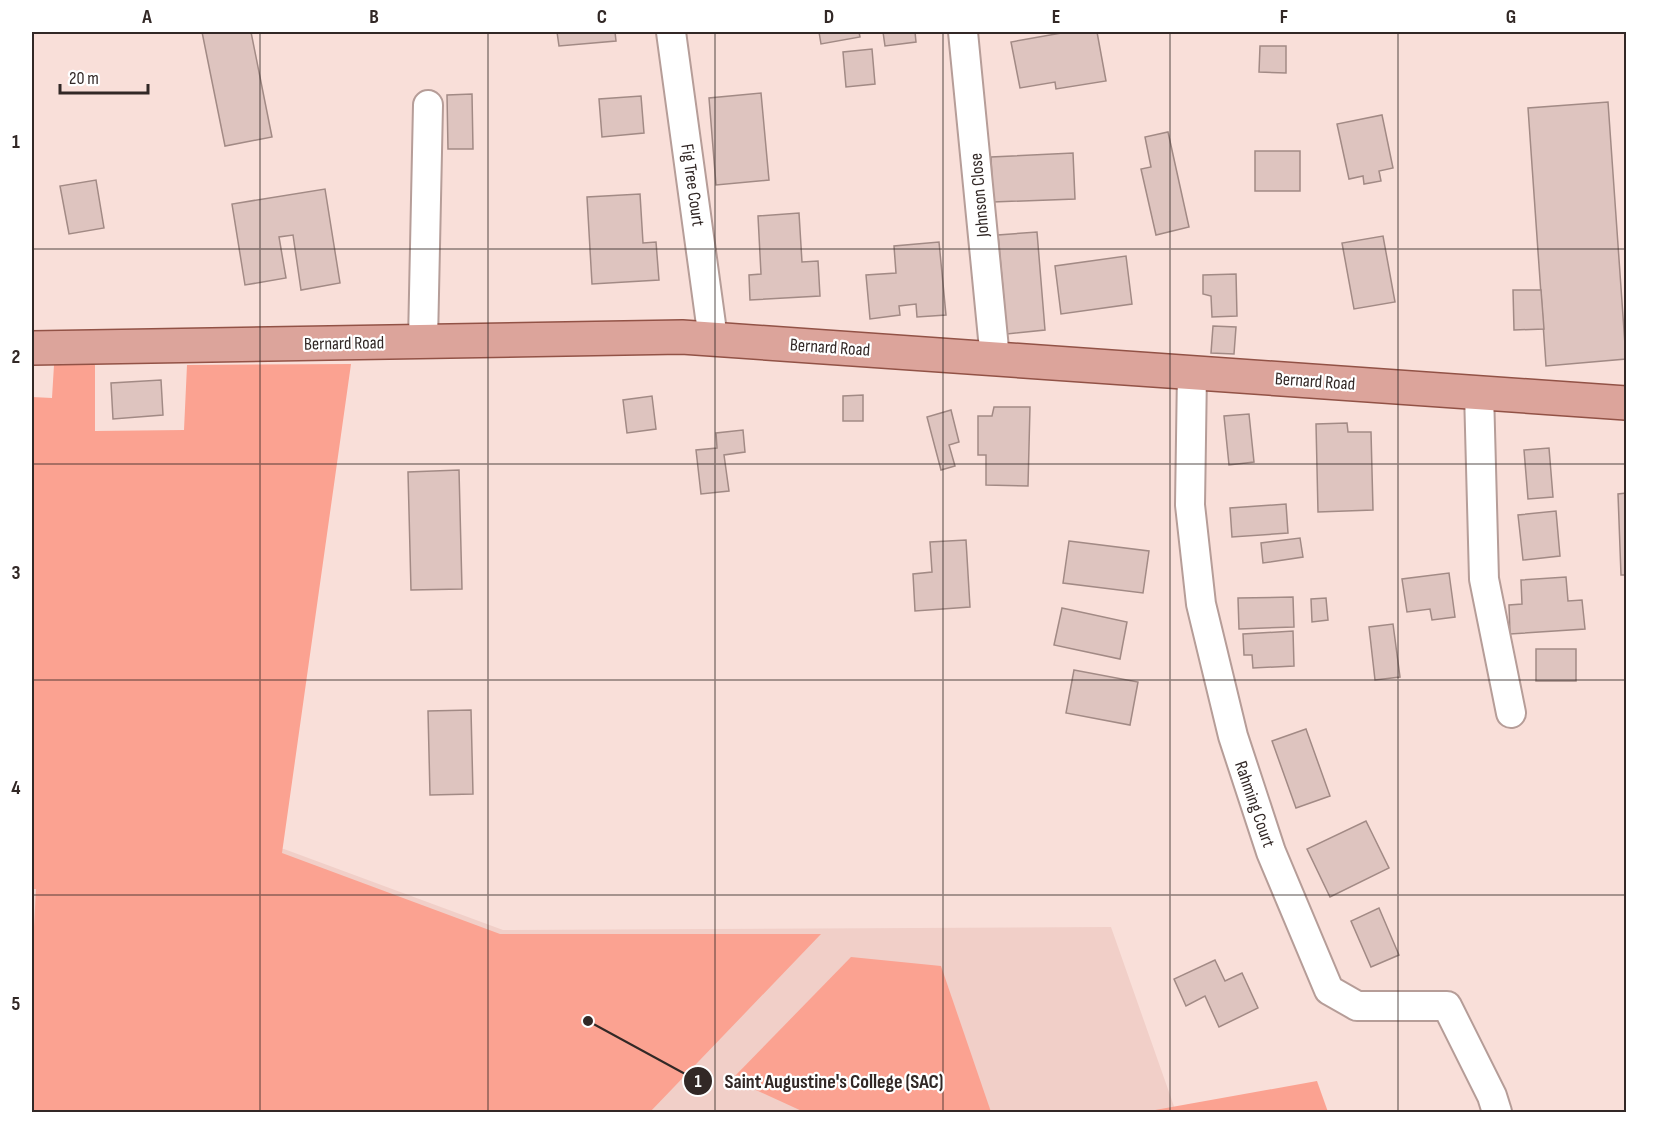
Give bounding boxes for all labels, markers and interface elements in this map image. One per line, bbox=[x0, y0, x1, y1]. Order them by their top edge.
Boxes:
text: A bbox=[141, 5, 152, 29]
text: B bbox=[369, 5, 379, 29]
text: C bbox=[597, 5, 607, 29]
text: D bbox=[824, 5, 834, 29]
text: E bbox=[1052, 5, 1060, 29]
text: F bbox=[1280, 5, 1288, 29]
text: G bbox=[1506, 5, 1516, 29]
scale bar bbox=[60, 57, 148, 95]
text: 20 m bbox=[69, 68, 99, 89]
text: 1 bbox=[12, 130, 20, 154]
street label: Fig Tree Court bbox=[676, 142, 709, 228]
street label: Johnson Close bbox=[965, 152, 994, 239]
street label: Bernard Road bbox=[304, 332, 384, 355]
street label: Bernard Road bbox=[789, 334, 871, 361]
text: 2 bbox=[12, 345, 20, 369]
street label: Bernard Road bbox=[1274, 368, 1356, 395]
text: 3 bbox=[12, 561, 21, 585]
street label: Rahming Court bbox=[1230, 758, 1279, 851]
text: 4 bbox=[11, 776, 21, 800]
text: 5 bbox=[12, 992, 21, 1016]
callout: Saint Augustine's College (SAC) bbox=[683, 1062, 956, 1100]
text: Saint Augustine's College (SAC) bbox=[725, 1070, 943, 1094]
text: 1 bbox=[694, 1071, 702, 1092]

